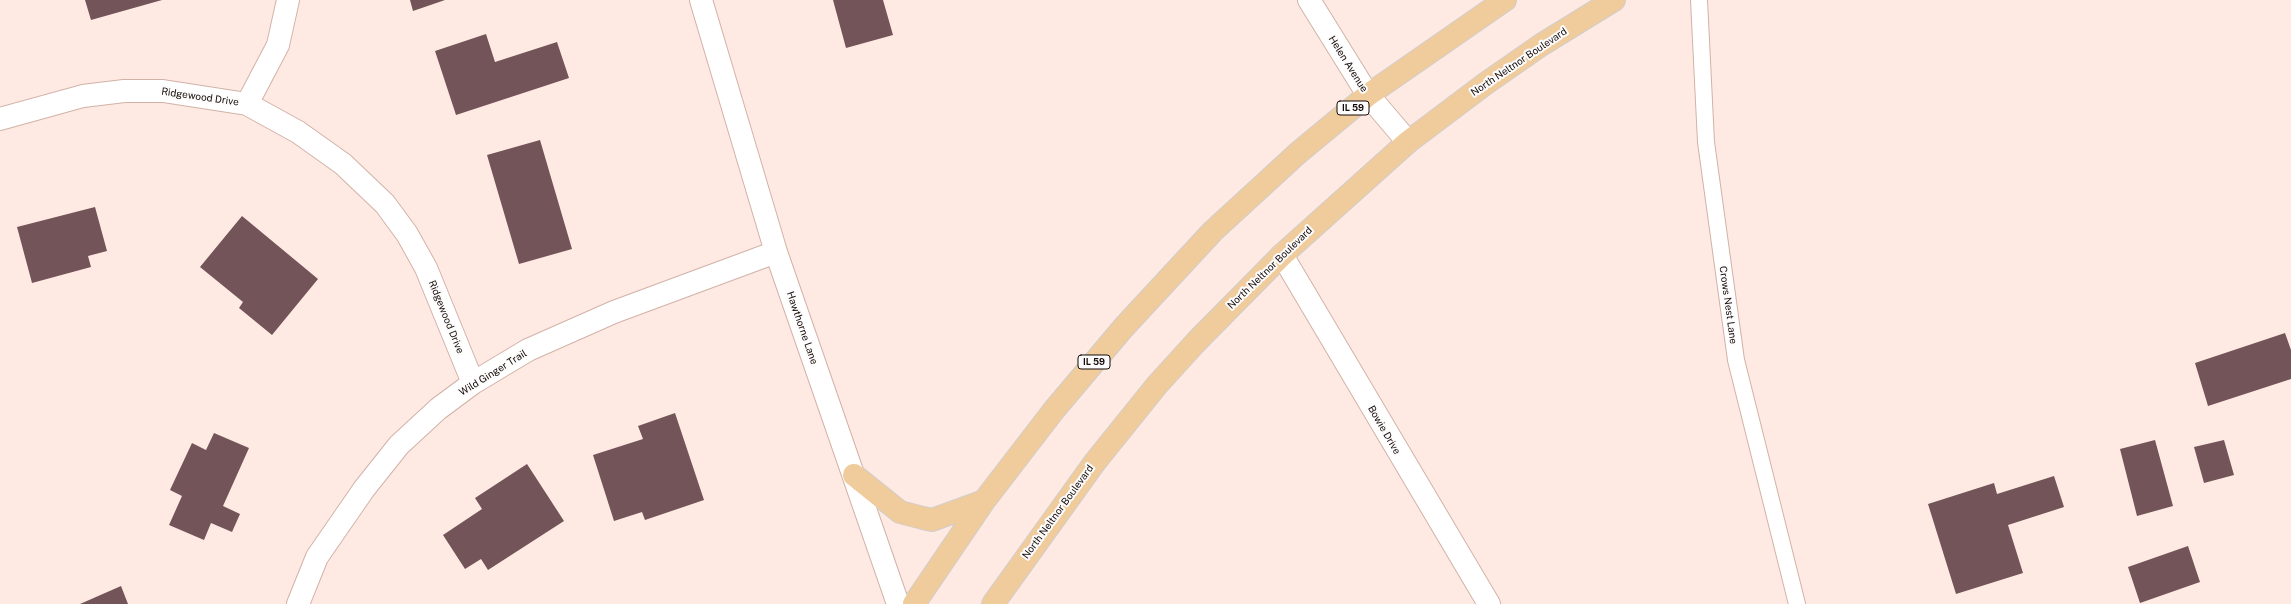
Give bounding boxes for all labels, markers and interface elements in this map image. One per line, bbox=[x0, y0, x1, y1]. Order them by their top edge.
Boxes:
street label: North Neltnor Boulevard bbox=[1469, 25, 1569, 99]
street label: Helen Avenue bbox=[1326, 34, 1370, 94]
street label: Ridgewood Drive bbox=[160, 86, 240, 108]
road number: IL 59 bbox=[1337, 101, 1369, 115]
street label: North Neltnor Boulevard bbox=[1225, 224, 1315, 312]
street label: Crows Nest Lane bbox=[1717, 265, 1739, 345]
street label: Ridgewood Drive bbox=[426, 279, 466, 355]
street label: Hawthorne Lane bbox=[784, 290, 820, 366]
street label: Wild Ginger Trail bbox=[457, 347, 529, 399]
road number: IL 59 bbox=[1078, 355, 1110, 369]
street label: Bowie Drive bbox=[1365, 403, 1403, 457]
street label: North Neltnor Boulevard bbox=[1020, 463, 1096, 561]

